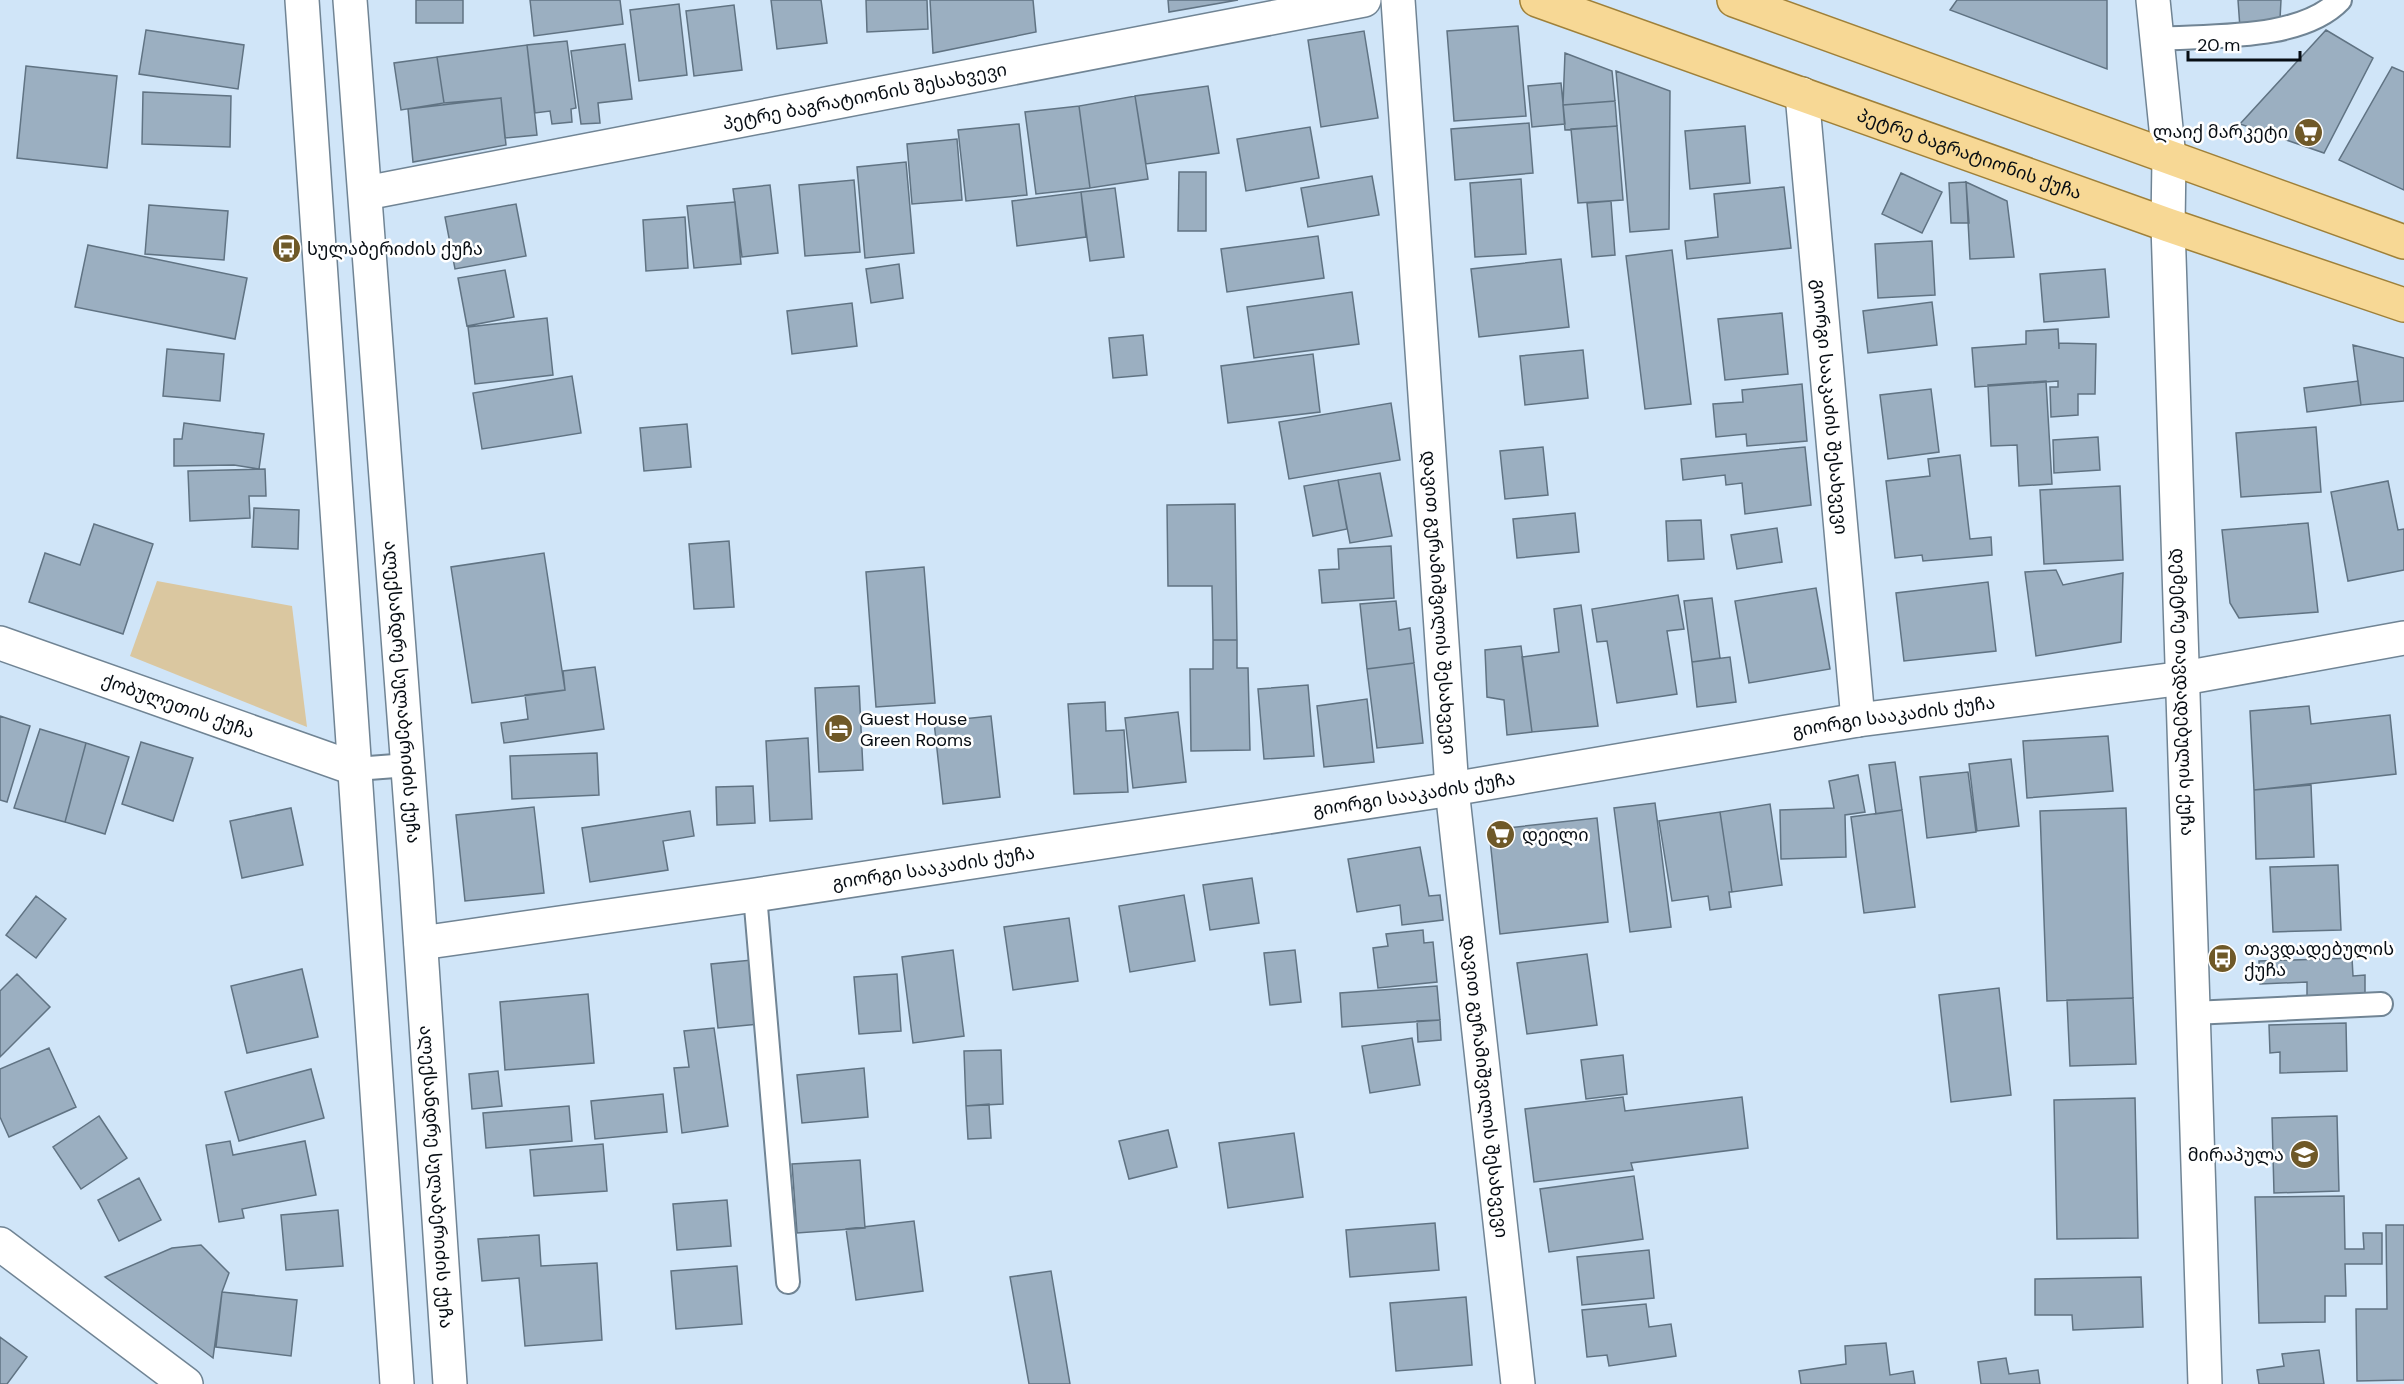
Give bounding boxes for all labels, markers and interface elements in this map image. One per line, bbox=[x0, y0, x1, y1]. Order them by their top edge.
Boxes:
scale bar bbox=[2188, 24, 2300, 62]
text: 20 m bbox=[2197, 33, 2240, 57]
street label: პეტრე ბაგრატიონის შესახვევი bbox=[721, 57, 1009, 136]
street label: პეტრე ბაგრატიონის ქუჩა bbox=[1854, 103, 2085, 205]
supermarket icon: ლაიქ მარკეტი bbox=[2293, 116, 2325, 148]
place label: ლაიქ მარკეტი bbox=[2153, 120, 2288, 144]
bus stop icon: სულაბერიძის ქუჩა bbox=[270, 233, 302, 265]
place label: სულაბერიძის ქუჩა bbox=[307, 237, 483, 261]
street label: გიორგი სააკაძის შესახვევი bbox=[1807, 278, 1853, 536]
street label: დავით გურამიშვილის შესახვევი bbox=[1417, 450, 1462, 755]
street label: ალექსანდრე სულაბერიძის ქუჩა bbox=[379, 540, 426, 844]
street label: დემეტრე თავდადებულის ქუჩა bbox=[2166, 548, 2199, 836]
street label: ქობულეთის ქუჩა bbox=[98, 668, 258, 744]
street label: გიორგი სააკაძის ქუჩა bbox=[1790, 690, 1997, 743]
place label: Guest House Green Rooms bbox=[860, 707, 972, 752]
hotel icon: Guest House Green Rooms bbox=[823, 713, 855, 745]
street label: გიორგი სააკაძის ქუჩა bbox=[1311, 766, 1517, 822]
supermarket icon: დეილი bbox=[1485, 819, 1517, 851]
place label: დეილი bbox=[1522, 823, 1589, 847]
street label: გიორგი სააკაძის ქუჩა bbox=[831, 841, 1037, 895]
street label: დავით გურამიშვილის შესახვევი bbox=[1456, 934, 1514, 1239]
place label: თავდადებულის ქუჩა bbox=[2244, 937, 2394, 982]
bus stop icon: თავდადებულის ქუჩა bbox=[2207, 943, 2239, 975]
street label: ალექსანდრე სულაბერიძის ქუჩა bbox=[414, 1025, 458, 1329]
school or university icon: მირაპულა bbox=[2289, 1139, 2321, 1171]
place label: მირაპულა bbox=[2188, 1143, 2284, 1167]

